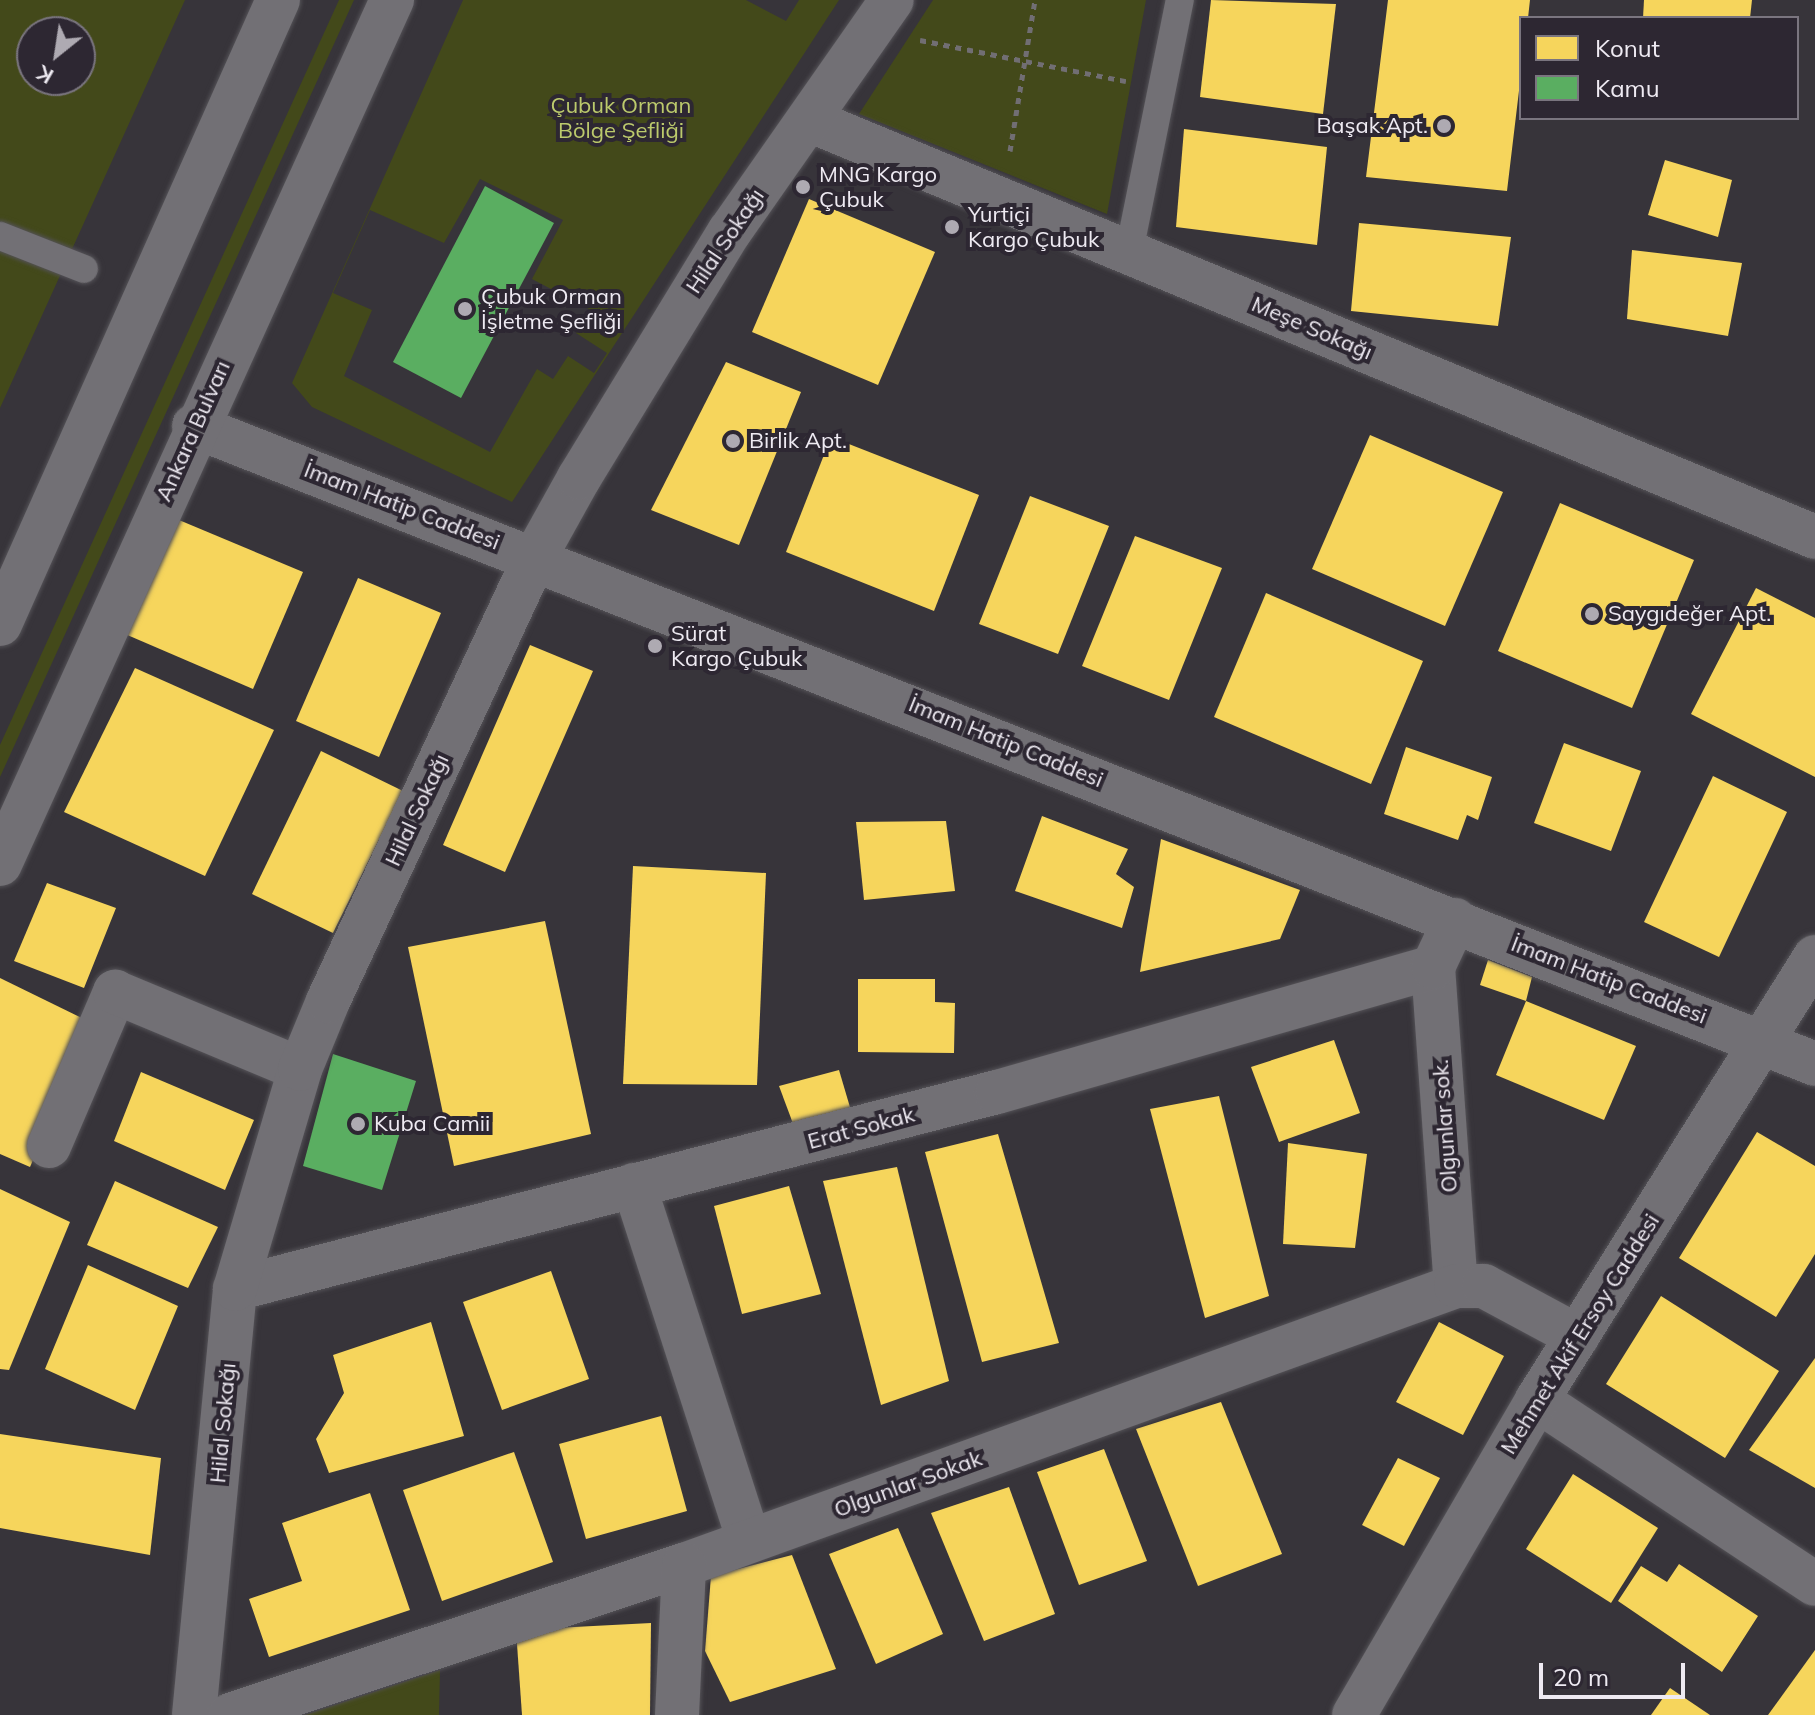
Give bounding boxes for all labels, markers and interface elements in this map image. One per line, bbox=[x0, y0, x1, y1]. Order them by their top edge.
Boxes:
north arrow bbox=[16, 16, 96, 96]
legend bbox=[1519, 16, 1799, 120]
text: Konut bbox=[1595, 33, 1660, 63]
text: K bbox=[32, 59, 58, 91]
text: Kamu bbox=[1595, 73, 1660, 103]
park label: Çubuk Orman Bölge Şefliği bbox=[551, 92, 691, 144]
place label: Başak Apt. bbox=[1316, 113, 1428, 139]
marker: Başak Apt. bbox=[1435, 117, 1453, 135]
place label: MNG Kargo Çubuk bbox=[819, 161, 937, 212]
marker: MNG Kargo Çubuk bbox=[794, 178, 812, 196]
street label: Hilal Sokağı bbox=[680, 184, 770, 298]
place label: Yurtiçi Kargo Çubuk bbox=[968, 201, 1099, 252]
marker: Yurtiçi Kargo Çubuk bbox=[943, 218, 961, 236]
place label: Çubuk Orman İşletme Şefliği bbox=[481, 283, 622, 334]
street label: Meşe Sokağı bbox=[1248, 291, 1376, 365]
marker: Çubuk Orman İşletme Şefliği bbox=[456, 300, 474, 318]
street label: Ankara Bulvarı bbox=[150, 357, 236, 505]
place label: Birlik Apt. bbox=[749, 428, 847, 454]
marker: Birlik Apt. bbox=[724, 432, 742, 450]
street label: İmam Hatip Caddesi bbox=[300, 456, 504, 556]
place label: Saygıdeğer Apt. bbox=[1608, 601, 1771, 627]
marker: Saygıdeğer Apt. bbox=[1583, 605, 1601, 623]
place label: Sürat Kargo Çubuk bbox=[671, 620, 802, 672]
marker: Sürat Kargo Çubuk bbox=[646, 637, 664, 655]
street label: İmam Hatip Caddesi bbox=[905, 691, 1107, 793]
street label: Hilal Sokağı bbox=[380, 750, 454, 870]
street label: İmam Hatip Caddesi bbox=[1507, 930, 1711, 1030]
street label: Olgunlar sok. bbox=[1427, 1059, 1463, 1193]
street label: Erat Sokak bbox=[805, 1101, 917, 1155]
place label: Kuba Camii bbox=[374, 1111, 490, 1137]
marker: Kuba Camii bbox=[349, 1115, 367, 1133]
street label: Mehmet Akif Ersoy Caddesi bbox=[1495, 1209, 1665, 1459]
street label: Hilal Sokağı bbox=[205, 1362, 241, 1484]
street label: Olgunlar Sokak bbox=[831, 1445, 985, 1523]
scale bar bbox=[1543, 1647, 1689, 1697]
text: 20 m bbox=[1553, 1662, 1609, 1692]

